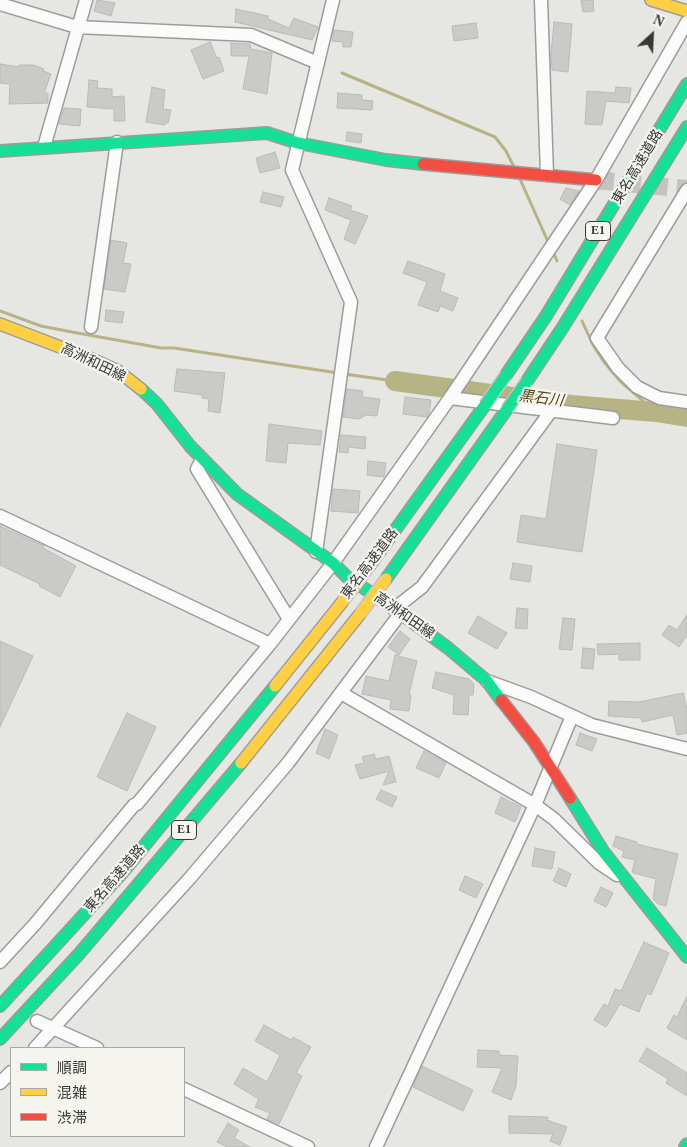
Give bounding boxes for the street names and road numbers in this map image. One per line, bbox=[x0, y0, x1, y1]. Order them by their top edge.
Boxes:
street label: 東名高速道路 bbox=[609, 127, 667, 207]
road number: E1 bbox=[586, 222, 610, 240]
street label: 高洲和田線 bbox=[58, 340, 128, 386]
street label: 東名高速道路 bbox=[338, 525, 402, 603]
street label: 高洲和田線 bbox=[371, 589, 437, 643]
road number: E1 bbox=[172, 820, 196, 840]
street label: 東名高速道路 bbox=[81, 842, 149, 916]

